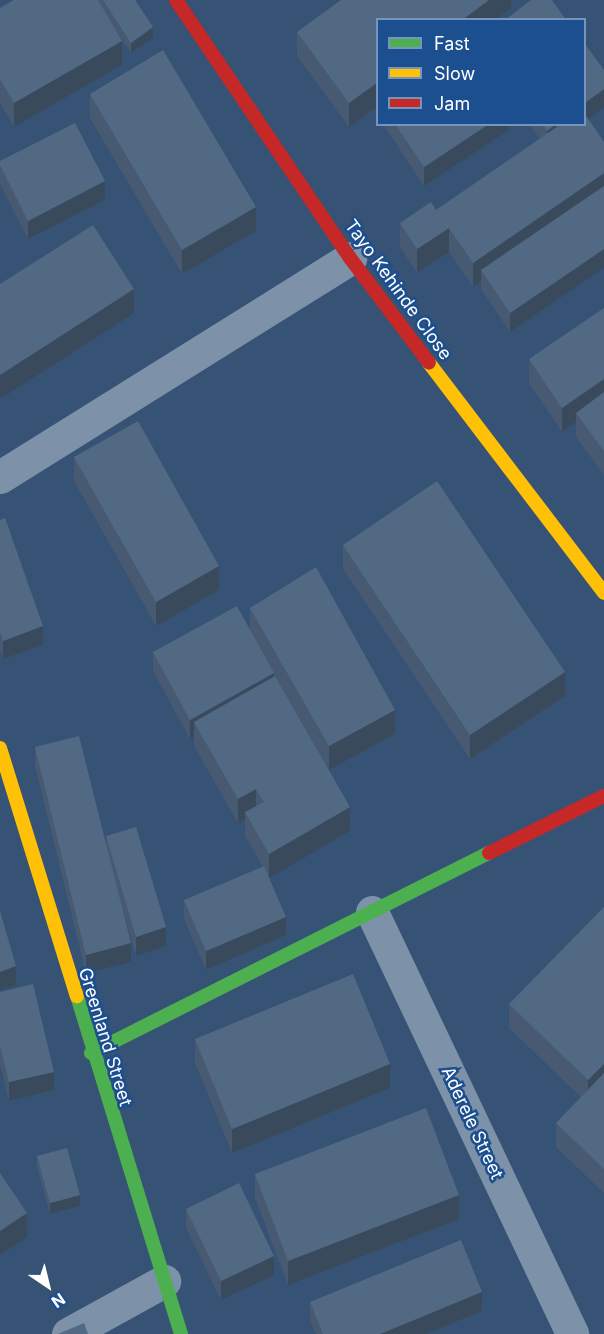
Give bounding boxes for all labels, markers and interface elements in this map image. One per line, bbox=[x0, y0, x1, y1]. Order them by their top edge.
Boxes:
legend bbox=[376, 18, 586, 126]
text: Fast bbox=[434, 33, 470, 54]
text: Slow bbox=[434, 63, 475, 84]
text: Jam bbox=[434, 93, 470, 114]
street label: Tayo Kehinde Close bbox=[340, 216, 456, 364]
street label: Greenland Street bbox=[74, 965, 136, 1109]
street label: Aderele Street bbox=[437, 1063, 507, 1183]
north arrow bbox=[18, 1256, 78, 1316]
text: N bbox=[48, 1289, 69, 1312]

